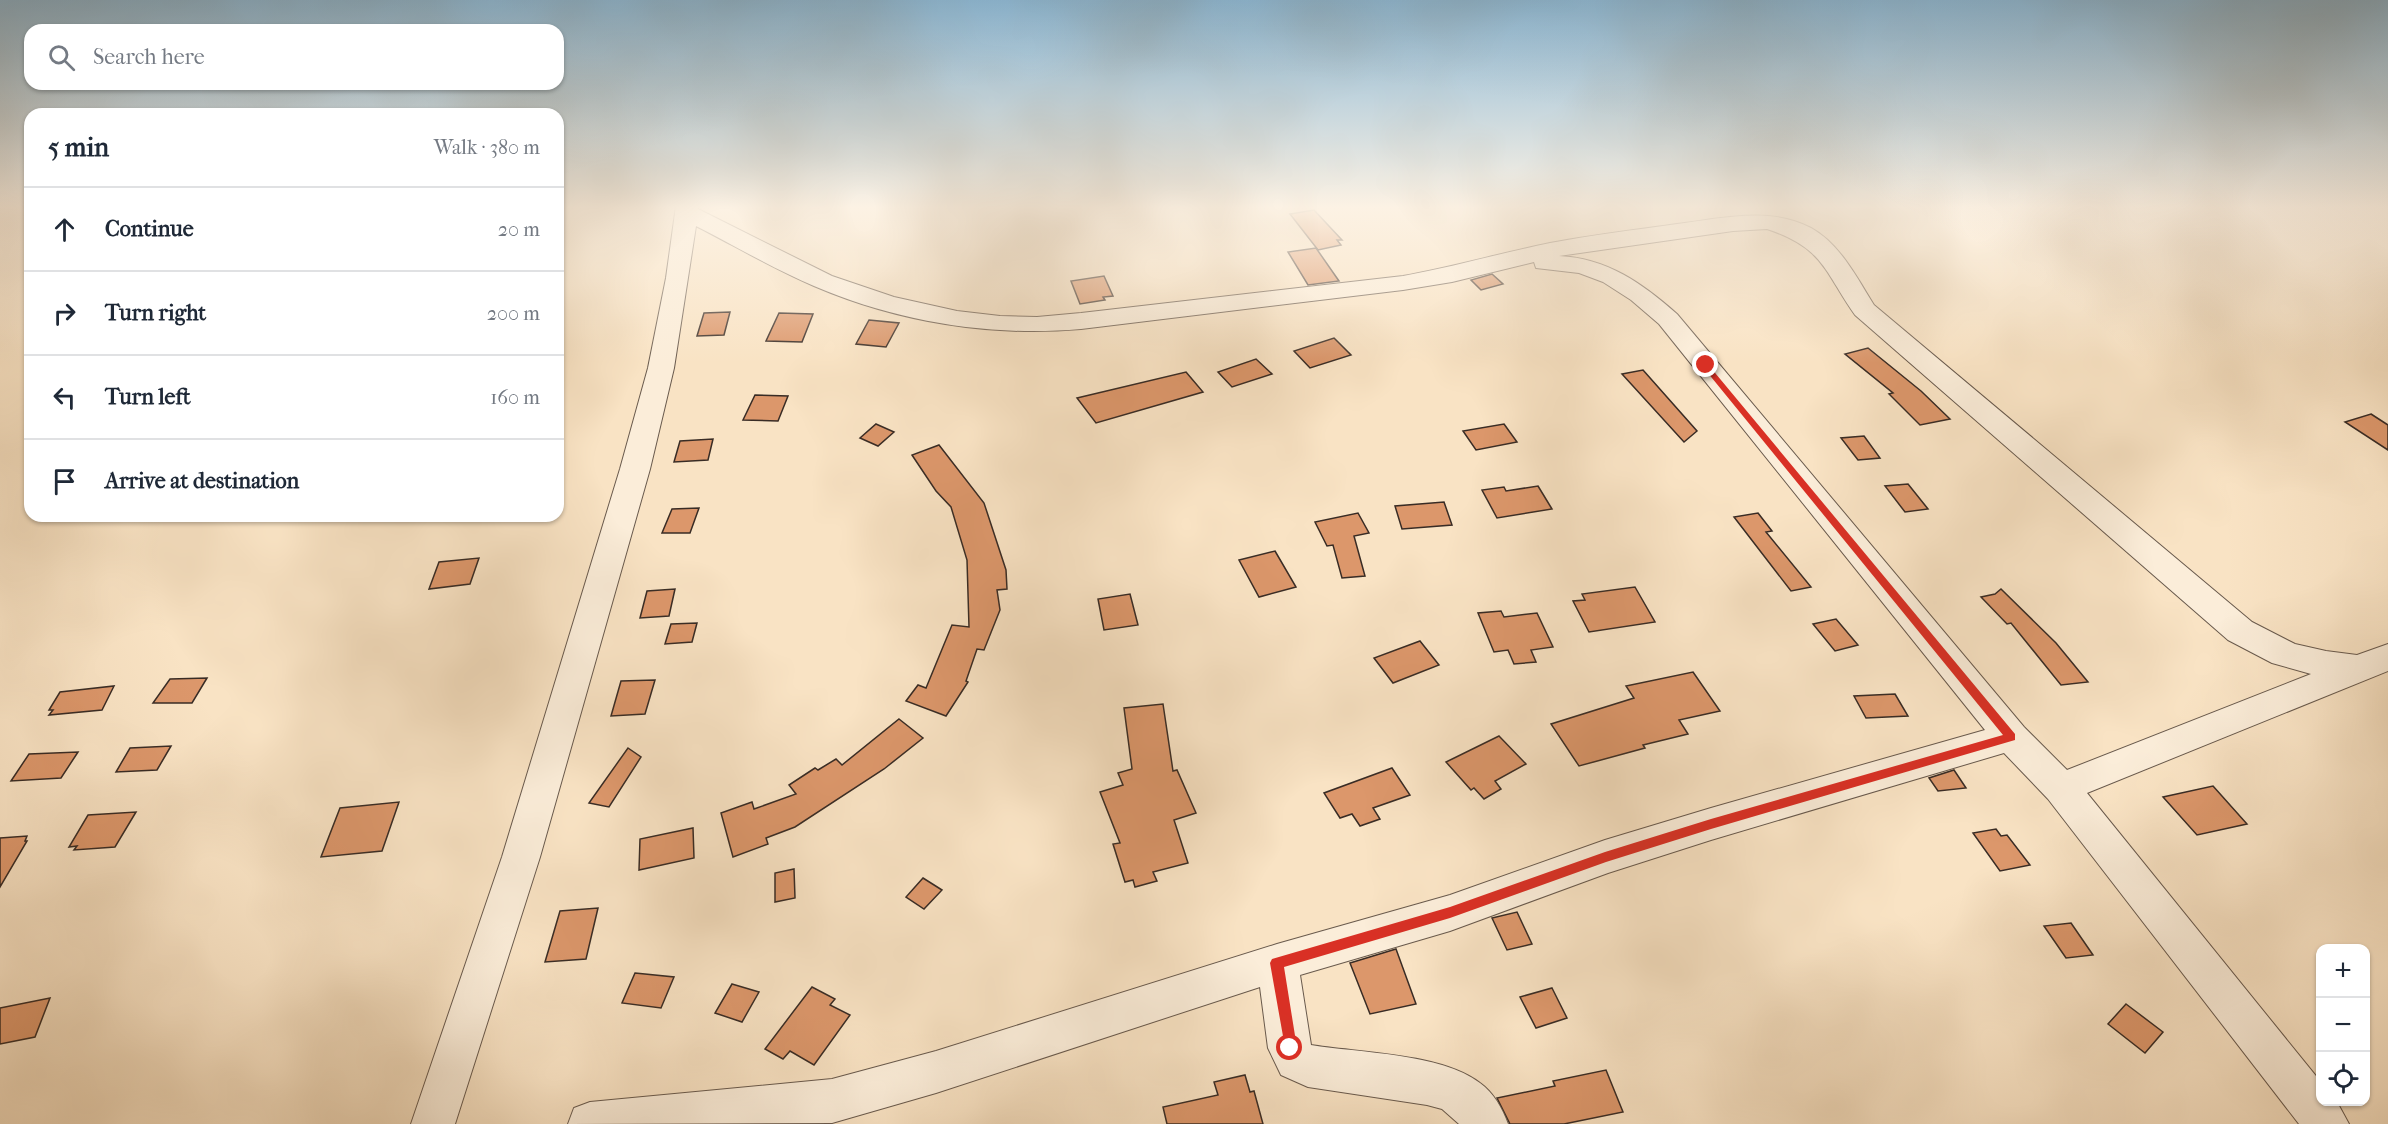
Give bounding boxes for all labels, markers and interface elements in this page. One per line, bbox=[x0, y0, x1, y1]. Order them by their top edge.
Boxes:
search box bbox=[24, 24, 564, 90]
icon: search bbox=[45, 41, 78, 74]
text: Search here bbox=[93, 44, 205, 70]
text: 5 min bbox=[48, 132, 109, 163]
text: Walk · 380 m bbox=[434, 136, 540, 159]
icon: ahead bbox=[48, 213, 81, 246]
text: Continue bbox=[105, 216, 194, 242]
text: 20 m bbox=[498, 218, 540, 241]
icon: right bbox=[48, 297, 81, 330]
text: Turn right bbox=[105, 300, 206, 326]
text: 200 m bbox=[487, 302, 540, 325]
route end bbox=[1692, 351, 1718, 377]
icon: left bbox=[48, 381, 81, 414]
text: Turn left bbox=[105, 384, 191, 410]
text: 160 m bbox=[490, 386, 540, 409]
icon: arrive bbox=[48, 465, 81, 498]
text: Arrive at destination bbox=[105, 468, 299, 494]
map controls bbox=[2316, 944, 2370, 1106]
button: + bbox=[2316, 944, 2370, 998]
button: − bbox=[2316, 998, 2370, 1052]
route start bbox=[1276, 1034, 1302, 1060]
button: locate bbox=[2316, 1052, 2370, 1106]

